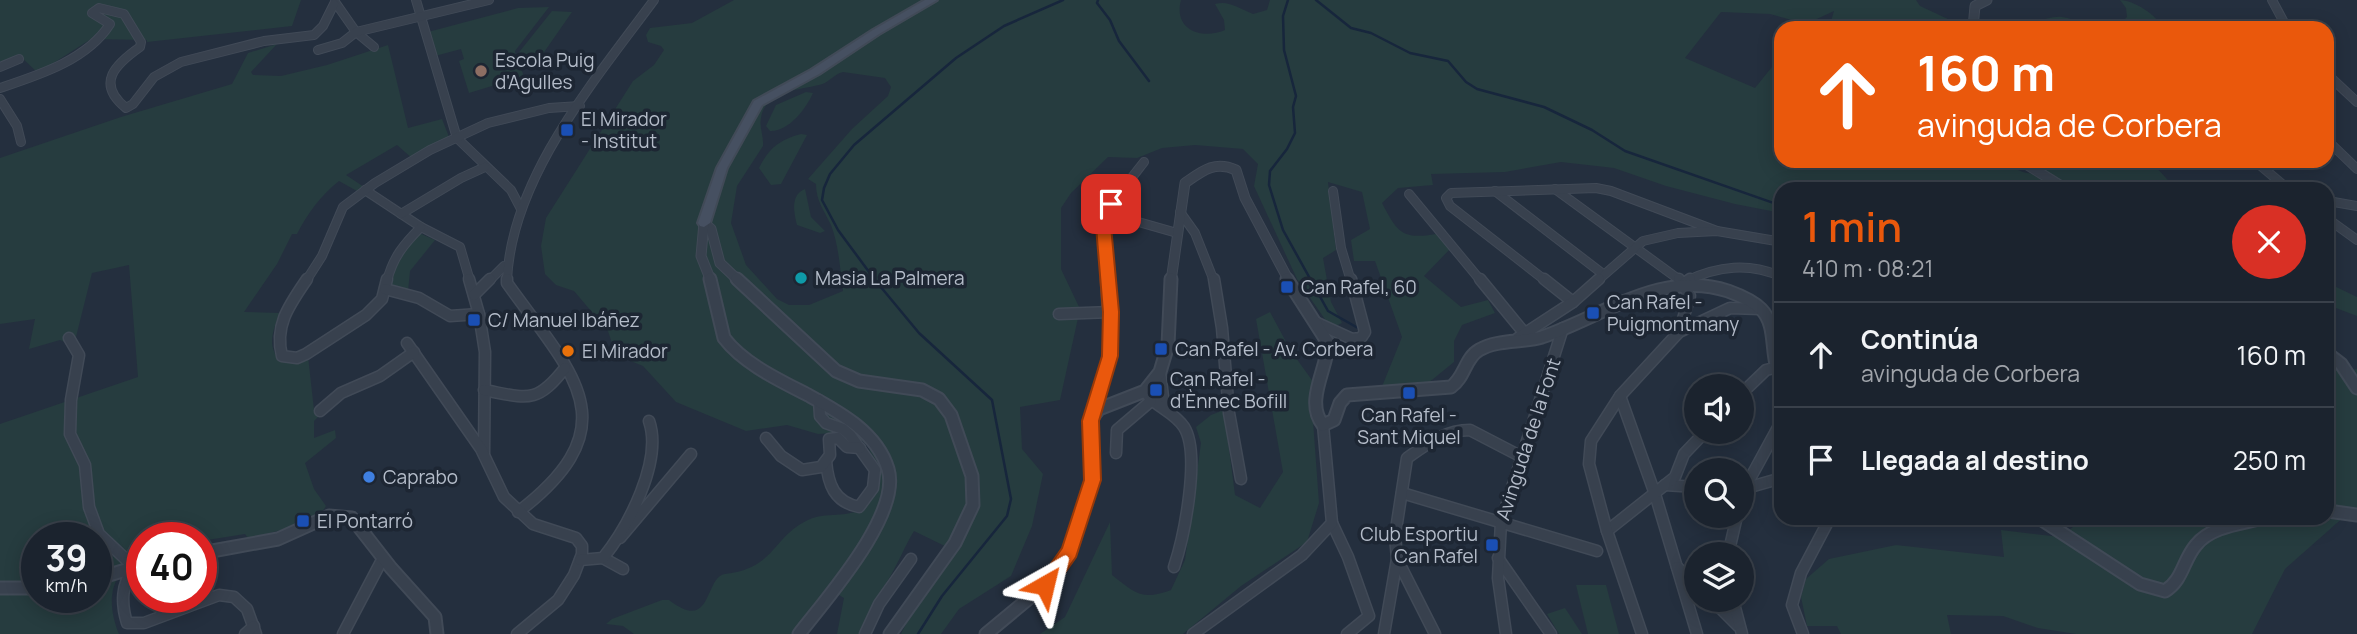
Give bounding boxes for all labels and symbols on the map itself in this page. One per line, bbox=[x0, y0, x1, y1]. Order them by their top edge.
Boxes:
place label: Escola Puig d'Agulles bbox=[495, 47, 595, 95]
marker: Escola Puig d'Agulles bbox=[473, 63, 489, 79]
place label: El Mirador - Institut bbox=[581, 106, 667, 154]
marker: El Mirador - Institut bbox=[559, 122, 575, 138]
pin bbox=[1081, 174, 1141, 234]
place label: Masia La Palmera bbox=[815, 265, 965, 291]
marker: Masia La Palmera bbox=[793, 270, 809, 286]
place label: Can Rafel, 60 bbox=[1301, 274, 1417, 300]
marker: Can Rafel, 60 bbox=[1279, 279, 1295, 295]
place label: Can Rafel - Puigmontmany bbox=[1607, 289, 1739, 337]
marker: Can Rafel - Puigmontmany bbox=[1585, 305, 1601, 321]
place label: C/ Manuel Ibáñez bbox=[488, 307, 640, 333]
marker: C/ Manuel Ibáñez bbox=[466, 312, 482, 328]
place label: Can Rafel - Av. Corbera bbox=[1175, 336, 1373, 362]
place label: El Mirador bbox=[582, 338, 668, 364]
marker: Can Rafel - Av. Corbera bbox=[1153, 341, 1169, 357]
marker: El Mirador bbox=[560, 343, 576, 359]
street label: Avinguda de la Font bbox=[1489, 355, 1567, 523]
place label: Can Rafel - d'Ènnec Bofill bbox=[1170, 366, 1287, 414]
marker: Can Rafel - d'Ènnec Bofill bbox=[1148, 382, 1164, 398]
marker: Can Rafel - Sant Miquel bbox=[1401, 385, 1417, 401]
place label: Can Rafel - Sant Miquel bbox=[1357, 402, 1461, 450]
place label: Caprabo bbox=[383, 464, 458, 490]
marker: Caprabo bbox=[361, 469, 377, 485]
place label: El Pontarró bbox=[317, 508, 413, 534]
marker: El Pontarró bbox=[295, 513, 311, 529]
place label: Club Esportiu Can Rafel bbox=[1360, 521, 1478, 569]
speed limit sign: 40 bbox=[126, 522, 217, 613]
marker: Club Esportiu Can Rafel bbox=[1484, 537, 1500, 553]
position arrow bbox=[1008, 548, 1082, 622]

